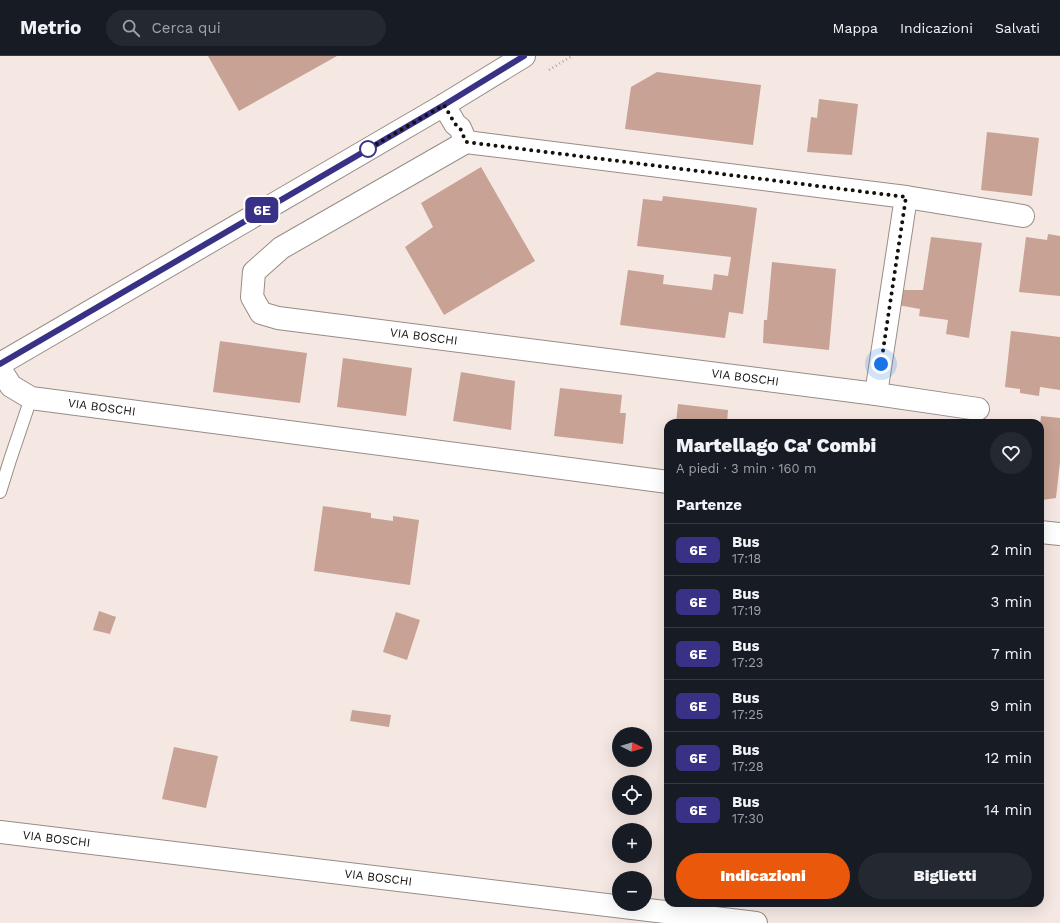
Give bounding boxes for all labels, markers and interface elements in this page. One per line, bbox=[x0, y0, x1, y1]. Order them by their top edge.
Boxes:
search box bbox=[106, 10, 386, 46]
text: Metrio bbox=[20, 16, 82, 39]
icon: search bbox=[120, 17, 142, 39]
text: Cerca qui bbox=[152, 19, 221, 37]
text: Mappa bbox=[833, 20, 878, 36]
text: Indicazioni bbox=[900, 20, 973, 36]
text: Salvati bbox=[995, 20, 1040, 36]
unlabelled marker bbox=[359, 140, 377, 158]
line badge: 6E bbox=[244, 197, 280, 223]
text: 6E bbox=[253, 202, 271, 218]
street label: VIA BOSCHI bbox=[389, 325, 458, 348]
your location bbox=[871, 354, 891, 374]
street label: VIA BOSCHI bbox=[711, 366, 780, 389]
street label: VIA BOSCHI bbox=[67, 396, 136, 419]
button: heart bbox=[990, 432, 1032, 474]
text: Martellago Ca' Combi bbox=[676, 434, 876, 457]
text: A piedi · 3 min · 160 m bbox=[676, 461, 816, 476]
text: Partenze bbox=[676, 496, 742, 514]
text: Bus bbox=[732, 533, 760, 551]
text: 2 min bbox=[991, 541, 1032, 559]
text: 6E bbox=[689, 542, 707, 558]
text: 17:18 bbox=[732, 551, 761, 566]
text: Bus bbox=[732, 585, 760, 603]
text: 3 min bbox=[991, 593, 1032, 611]
text: 6E bbox=[689, 594, 707, 610]
text: 17:19 bbox=[732, 603, 761, 618]
text: Bus bbox=[732, 637, 760, 655]
text: 7 min bbox=[991, 645, 1032, 663]
text: 6E bbox=[689, 646, 707, 662]
text: 17:23 bbox=[732, 655, 763, 670]
text: Bus bbox=[732, 689, 760, 707]
text: 9 min bbox=[990, 697, 1032, 715]
text: 6E bbox=[689, 698, 707, 714]
text: 17:25 bbox=[732, 707, 763, 722]
north arrow bbox=[612, 727, 652, 767]
map controls bbox=[612, 727, 652, 911]
text: Bus bbox=[732, 741, 760, 759]
text: 12 min bbox=[985, 749, 1032, 767]
text: 6E bbox=[689, 750, 707, 766]
text: 17:28 bbox=[732, 759, 764, 774]
button: locate bbox=[612, 775, 652, 815]
text: Bus bbox=[732, 793, 760, 811]
text: 14 min bbox=[984, 801, 1032, 819]
text: 6E bbox=[689, 802, 707, 818]
text: 17:30 bbox=[732, 811, 764, 826]
button: + bbox=[612, 823, 652, 863]
street label: VIA BOSCHI bbox=[22, 828, 91, 850]
button: Indicazioni bbox=[676, 853, 850, 899]
button: Biglietti bbox=[858, 853, 1032, 899]
street label: VIA BOSCHI bbox=[344, 867, 413, 889]
button: − bbox=[612, 871, 652, 911]

